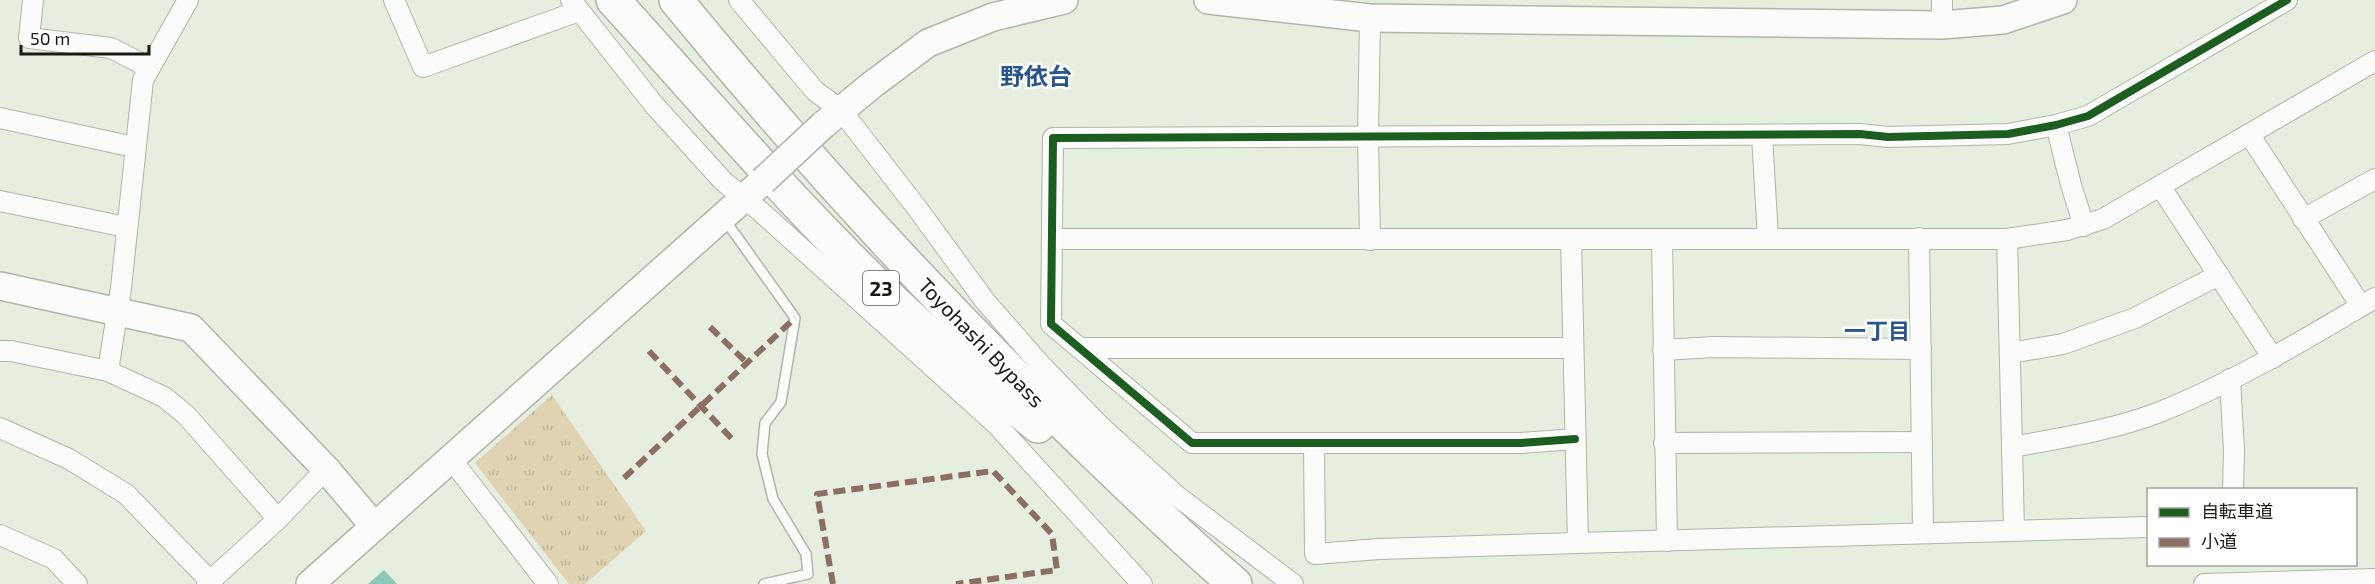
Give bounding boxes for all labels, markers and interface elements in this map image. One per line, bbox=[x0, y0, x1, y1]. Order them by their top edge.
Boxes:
scale bar bbox=[21, 18, 148, 56]
text: 50 m bbox=[30, 27, 70, 49]
district label: 野依台 bbox=[1000, 61, 1072, 90]
road number: 23 bbox=[863, 271, 899, 305]
street label: Toyohashi Bypass bbox=[914, 272, 1050, 412]
district label: 一丁目 bbox=[1844, 317, 1910, 343]
legend bbox=[2147, 488, 2357, 566]
text: 自転車道 bbox=[2201, 500, 2273, 522]
text: 小道 bbox=[2201, 530, 2237, 552]

